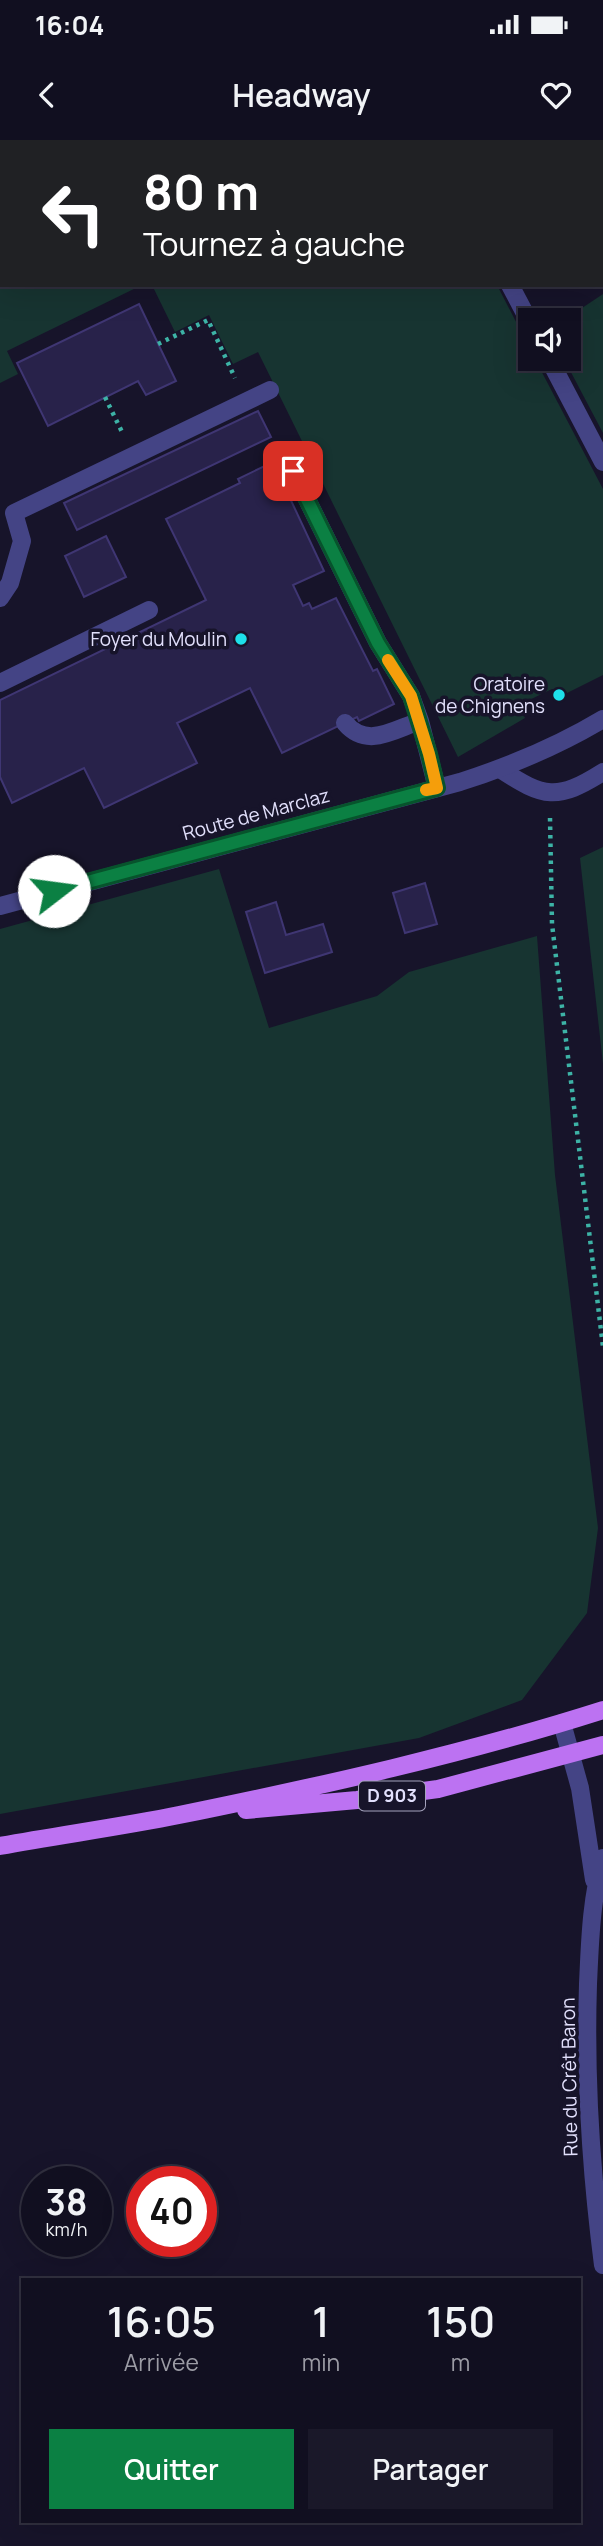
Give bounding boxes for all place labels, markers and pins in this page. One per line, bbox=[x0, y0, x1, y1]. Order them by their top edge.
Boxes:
pin bbox=[263, 441, 323, 501]
place label: Foyer du Moulin bbox=[90, 626, 227, 652]
marker: Foyer du Moulin bbox=[233, 631, 249, 647]
place label: Oratoire de Chignens bbox=[435, 671, 545, 719]
marker: Oratoire de Chignens bbox=[551, 687, 567, 703]

